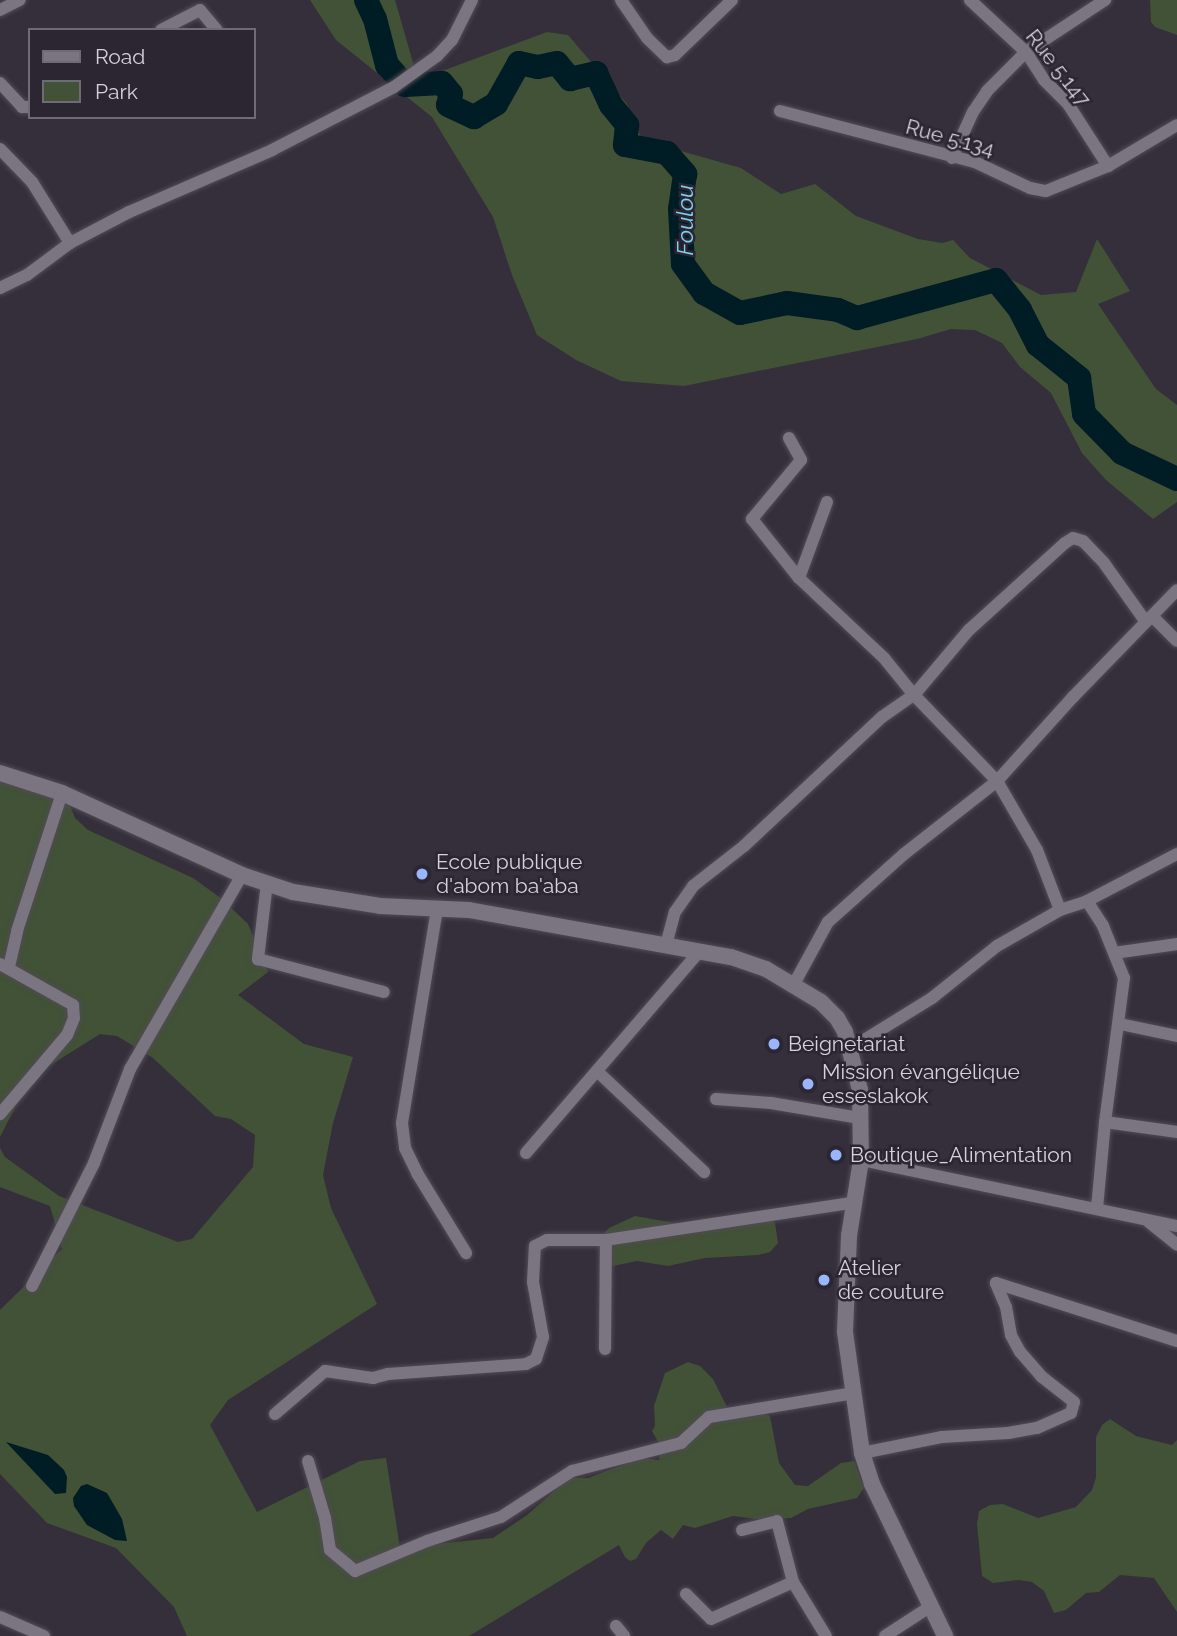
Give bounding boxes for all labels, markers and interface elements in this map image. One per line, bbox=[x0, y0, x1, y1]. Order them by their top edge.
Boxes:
street label: Rue 5.147 bbox=[1020, 25, 1096, 111]
legend bbox=[28, 28, 256, 119]
text: Road bbox=[95, 44, 145, 69]
text: Park bbox=[95, 79, 138, 104]
street label: Rue 5.134 bbox=[903, 114, 997, 162]
water label: Foulou bbox=[671, 185, 699, 255]
place label: Ecole publique d'abom ba'aba bbox=[436, 849, 582, 899]
marker: Ecole publique d'abom ba'aba bbox=[414, 866, 430, 882]
place label: Beignetariat bbox=[788, 1031, 905, 1057]
marker: Beignetariat bbox=[766, 1036, 782, 1052]
place label: Mission évangélique esseslakok bbox=[822, 1059, 1020, 1109]
marker: Mission évangélique esseslakok bbox=[800, 1076, 816, 1092]
place label: Boutique_Alimentation bbox=[850, 1142, 1072, 1168]
marker: Boutique_Alimentation bbox=[828, 1147, 844, 1163]
place label: Atelier de couture bbox=[838, 1255, 944, 1305]
marker: Atelier de couture bbox=[816, 1272, 832, 1288]

